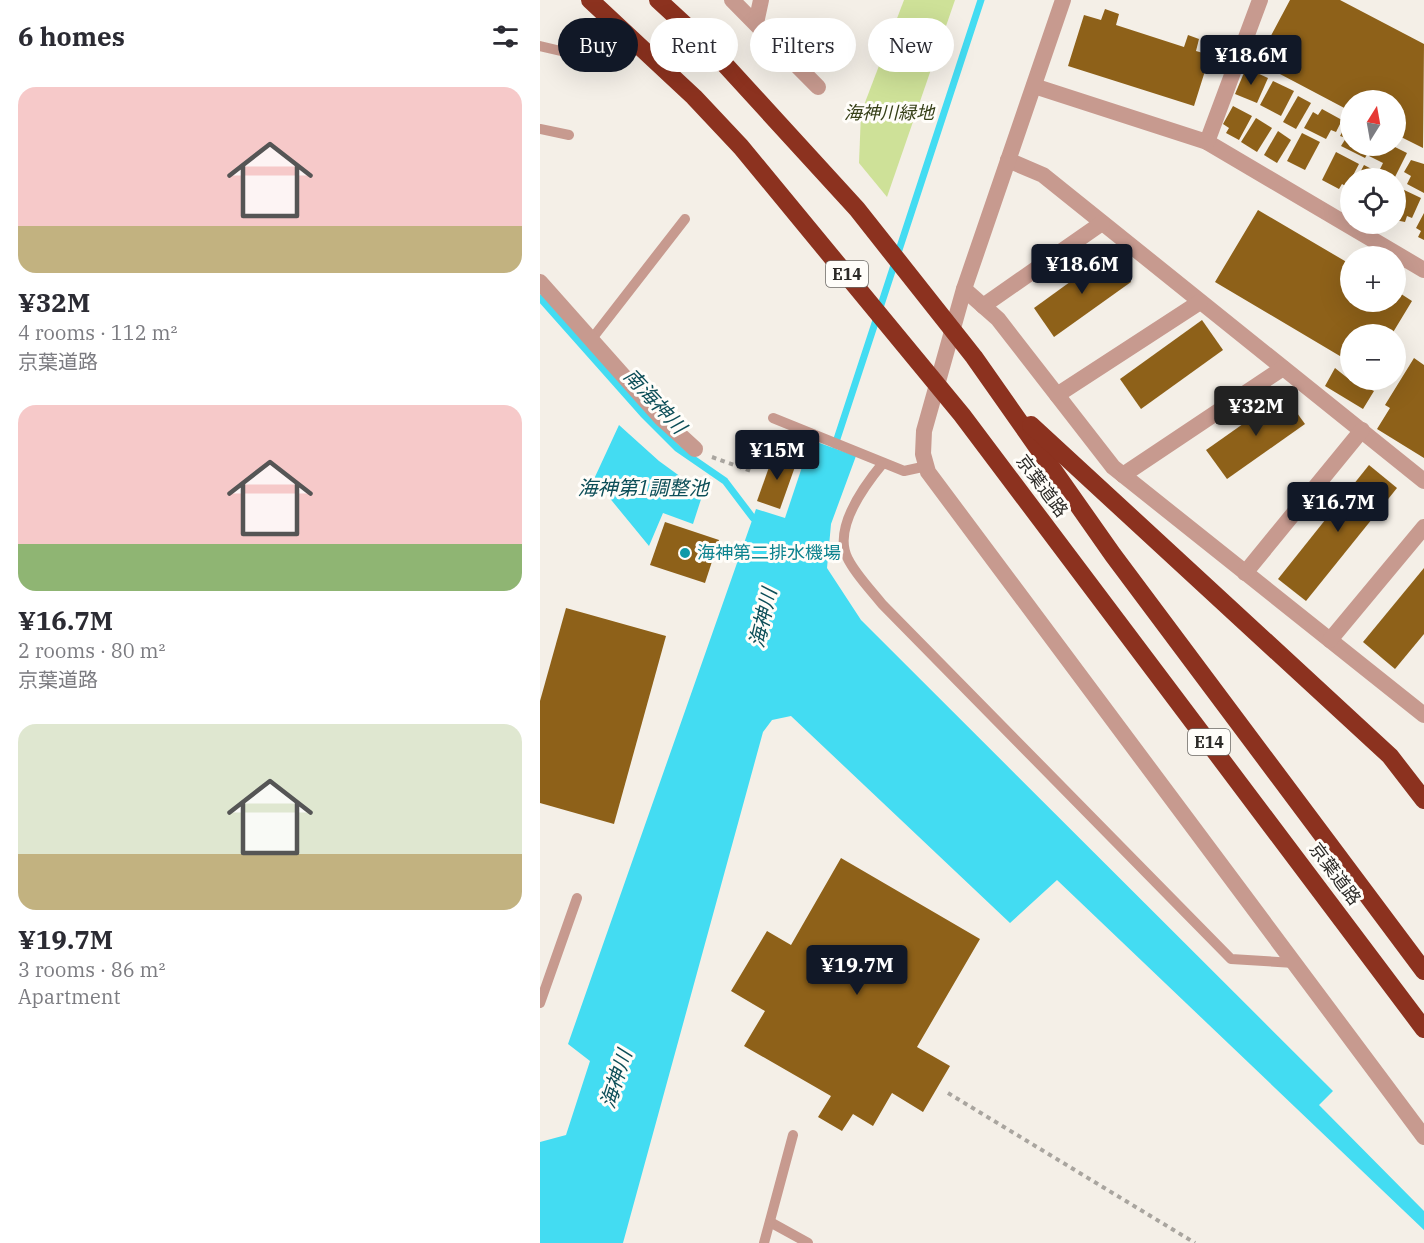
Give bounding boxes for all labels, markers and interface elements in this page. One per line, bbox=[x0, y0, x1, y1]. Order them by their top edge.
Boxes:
chip: Buy bbox=[558, 18, 638, 72]
chip: Rent bbox=[650, 18, 738, 72]
chip: Filters bbox=[750, 18, 856, 72]
chip: New bbox=[868, 18, 954, 72]
text: 6 homes bbox=[18, 19, 125, 53]
icon: filters bbox=[489, 20, 522, 53]
pin: ¥18.6M bbox=[1202, 35, 1300, 86]
text: ¥18.6M bbox=[1214, 41, 1288, 68]
north arrow bbox=[1340, 90, 1406, 156]
map controls bbox=[1340, 90, 1406, 390]
park label: 海神川緑地 bbox=[844, 101, 936, 124]
icon: home bbox=[216, 126, 324, 234]
button: locate bbox=[1340, 168, 1406, 234]
pin: ¥18.6M bbox=[1033, 244, 1131, 295]
button: + bbox=[1340, 246, 1406, 312]
text: ¥18.6M bbox=[1045, 250, 1119, 277]
road number: E14 bbox=[826, 261, 868, 287]
text: ¥32M bbox=[18, 285, 90, 319]
text: 4 rooms · 112 m² bbox=[18, 319, 177, 346]
button: − bbox=[1340, 324, 1406, 390]
text: 京葉道路 bbox=[18, 348, 98, 375]
water label: 南海神川 bbox=[618, 362, 694, 441]
pin: ¥32M bbox=[1220, 386, 1292, 437]
text: ¥32M bbox=[1228, 392, 1284, 419]
pin: ¥15M bbox=[741, 430, 813, 481]
text: ¥15M bbox=[749, 436, 805, 463]
icon: home bbox=[216, 444, 324, 552]
street label: 京葉道路 bbox=[1012, 450, 1073, 521]
water label: 海神第1調整池 bbox=[578, 474, 710, 501]
pin: ¥16.7M bbox=[1289, 482, 1387, 533]
text: ¥16.7M bbox=[1301, 488, 1375, 515]
place label: 海神第二排水機場 bbox=[697, 541, 841, 564]
marker: 海神第二排水機場 bbox=[678, 546, 692, 560]
water label: 海神川 bbox=[743, 584, 783, 650]
text: ¥16.7M bbox=[18, 603, 113, 637]
text: 2 rooms · 80 m² bbox=[18, 637, 165, 664]
text: 京葉道路 bbox=[18, 666, 98, 693]
road number: E14 bbox=[1188, 729, 1230, 755]
icon: home bbox=[216, 763, 324, 871]
street label: 京葉道路 bbox=[1305, 838, 1366, 909]
text: ¥19.7M bbox=[18, 922, 113, 956]
pin: ¥19.7M bbox=[808, 945, 906, 996]
text: ¥19.7M bbox=[820, 951, 894, 978]
text: 3 rooms · 86 m² bbox=[18, 956, 165, 983]
text: Apartment bbox=[18, 983, 121, 1010]
water label: 海神川 bbox=[593, 1044, 638, 1112]

